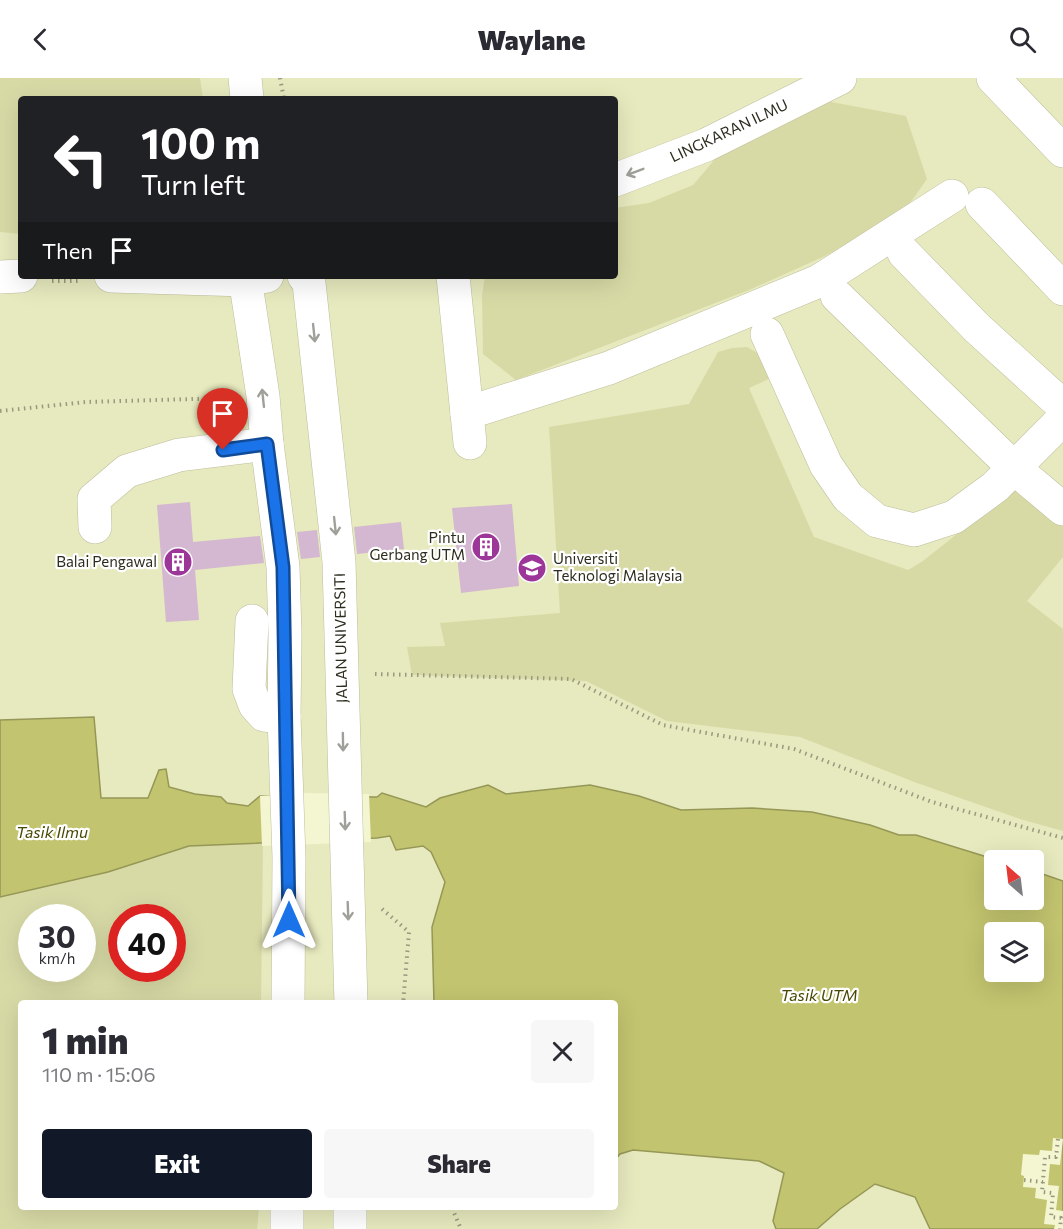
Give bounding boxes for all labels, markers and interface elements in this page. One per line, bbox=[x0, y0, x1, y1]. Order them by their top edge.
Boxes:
icon: back bbox=[24, 23, 57, 56]
text: Waylane bbox=[478, 23, 585, 56]
icon: search bbox=[1006, 23, 1039, 56]
street label: LINGKARAN ILMU bbox=[667, 95, 790, 165]
text: 100 m bbox=[141, 116, 261, 168]
icon: left bbox=[42, 120, 120, 198]
one-way arrow bbox=[626, 167, 645, 178]
text: Turn left bbox=[141, 168, 245, 201]
icon: arrive bbox=[105, 234, 138, 267]
text: Then bbox=[42, 237, 93, 264]
one-way arrow bbox=[309, 322, 320, 342]
pin bbox=[197, 388, 248, 450]
one-way arrow bbox=[257, 389, 268, 409]
icon: arrive bbox=[206, 397, 239, 430]
one-way arrow bbox=[330, 516, 341, 536]
place label: Pintu Gerbang UTM bbox=[369, 528, 465, 563]
building icon: Pintu Gerbang UTM bbox=[470, 531, 502, 563]
building icon: Balai Pengawal bbox=[162, 546, 194, 578]
place label: Universiti Teknologi Malaysia bbox=[553, 549, 682, 584]
place label: Balai Pengawal bbox=[56, 552, 157, 570]
school or university icon: Universiti Teknologi Malaysia bbox=[516, 552, 548, 584]
street label: JALAN UNIVERSITI bbox=[330, 573, 350, 703]
one-way arrow bbox=[337, 732, 349, 752]
one-way arrow bbox=[339, 810, 351, 830]
water label: Tasik Ilmu bbox=[16, 822, 88, 841]
north arrow bbox=[984, 850, 1044, 910]
map controls bbox=[984, 850, 1044, 982]
position arrow bbox=[257, 888, 321, 952]
one-way arrow bbox=[342, 900, 353, 920]
speed limit sign: 40 bbox=[108, 904, 186, 982]
text: 30 bbox=[38, 917, 76, 954]
button: layers bbox=[984, 922, 1044, 982]
text: km/h bbox=[39, 949, 75, 967]
water label: Tasik UTM bbox=[780, 985, 858, 1004]
text: 1 min bbox=[42, 1017, 128, 1061]
button: close bbox=[531, 1020, 594, 1083]
text: 110 m · 15:06 bbox=[42, 1062, 156, 1086]
button: Exit bbox=[42, 1129, 312, 1198]
button: Share bbox=[324, 1129, 594, 1198]

